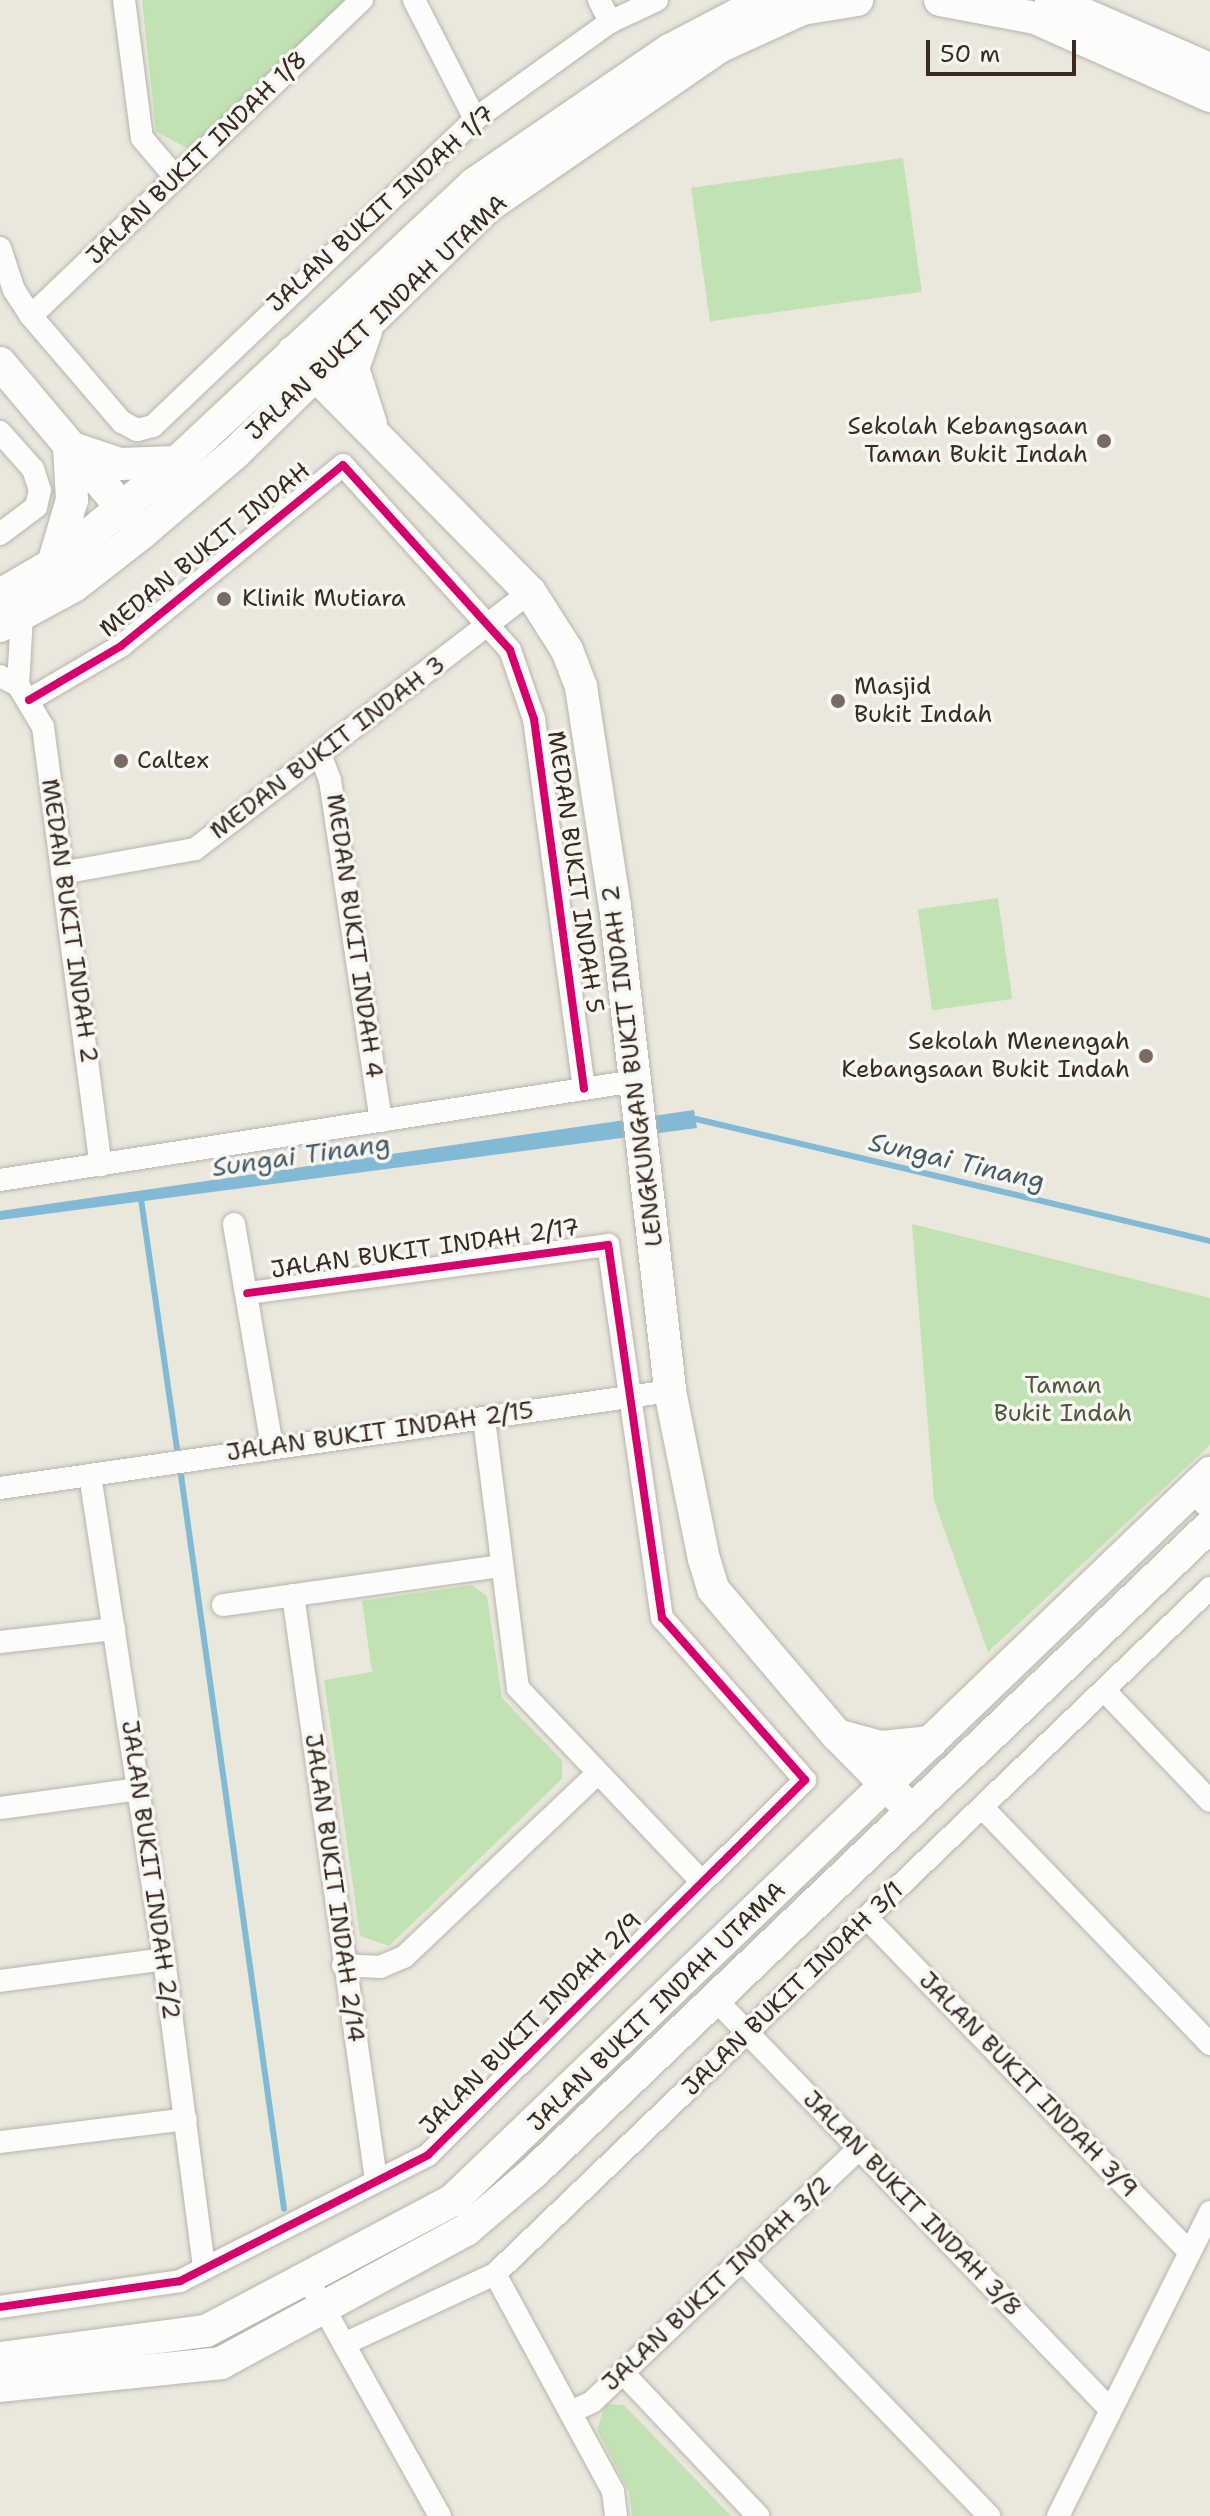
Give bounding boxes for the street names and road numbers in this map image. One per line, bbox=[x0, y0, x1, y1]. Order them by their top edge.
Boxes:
street label: JALAN BUKIT INDAH 1/8 bbox=[81, 45, 313, 271]
street label: JALAN BUKIT INDAH 1/7 bbox=[262, 99, 500, 319]
street label: JALAN BUKIT INDAH UTAMA bbox=[240, 189, 514, 447]
street label: MEDAN BUKIT INDAH bbox=[94, 456, 316, 644]
street label: MEDAN BUKIT INDAH 3 bbox=[205, 650, 451, 846]
street label: MEDAN BUKIT INDAH 5 bbox=[541, 729, 609, 1015]
street label: MEDAN BUKIT INDAH 2 bbox=[35, 777, 103, 1065]
street label: MEDAN BUKIT INDAH 4 bbox=[320, 792, 388, 1080]
street label: LENGKUNGAN BUKIT INDAH 2 bbox=[597, 884, 669, 1248]
street label: JALAN BUKIT INDAH 2/17 bbox=[269, 1213, 581, 1285]
street label: JALAN BUKIT INDAH 2/15 bbox=[225, 1396, 535, 1468]
street label: JALAN BUKIT INDAH 2/2 bbox=[115, 1718, 185, 2022]
street label: JALAN BUKIT INDAH 2/14 bbox=[298, 1732, 370, 2044]
street label: JALAN BUKIT INDAH UTAMA bbox=[522, 1876, 792, 2138]
street label: JALAN BUKIT INDAH 3/1 bbox=[677, 1876, 909, 2102]
street label: JALAN BUKIT INDAH 2/9 bbox=[414, 1907, 648, 2141]
street label: JALAN BUKIT INDAH 3/9 bbox=[913, 1966, 1143, 2204]
street label: JALAN BUKIT INDAH 3/8 bbox=[797, 2085, 1027, 2323]
street label: JALAN BUKIT INDAH 3/2 bbox=[597, 2170, 837, 2398]

